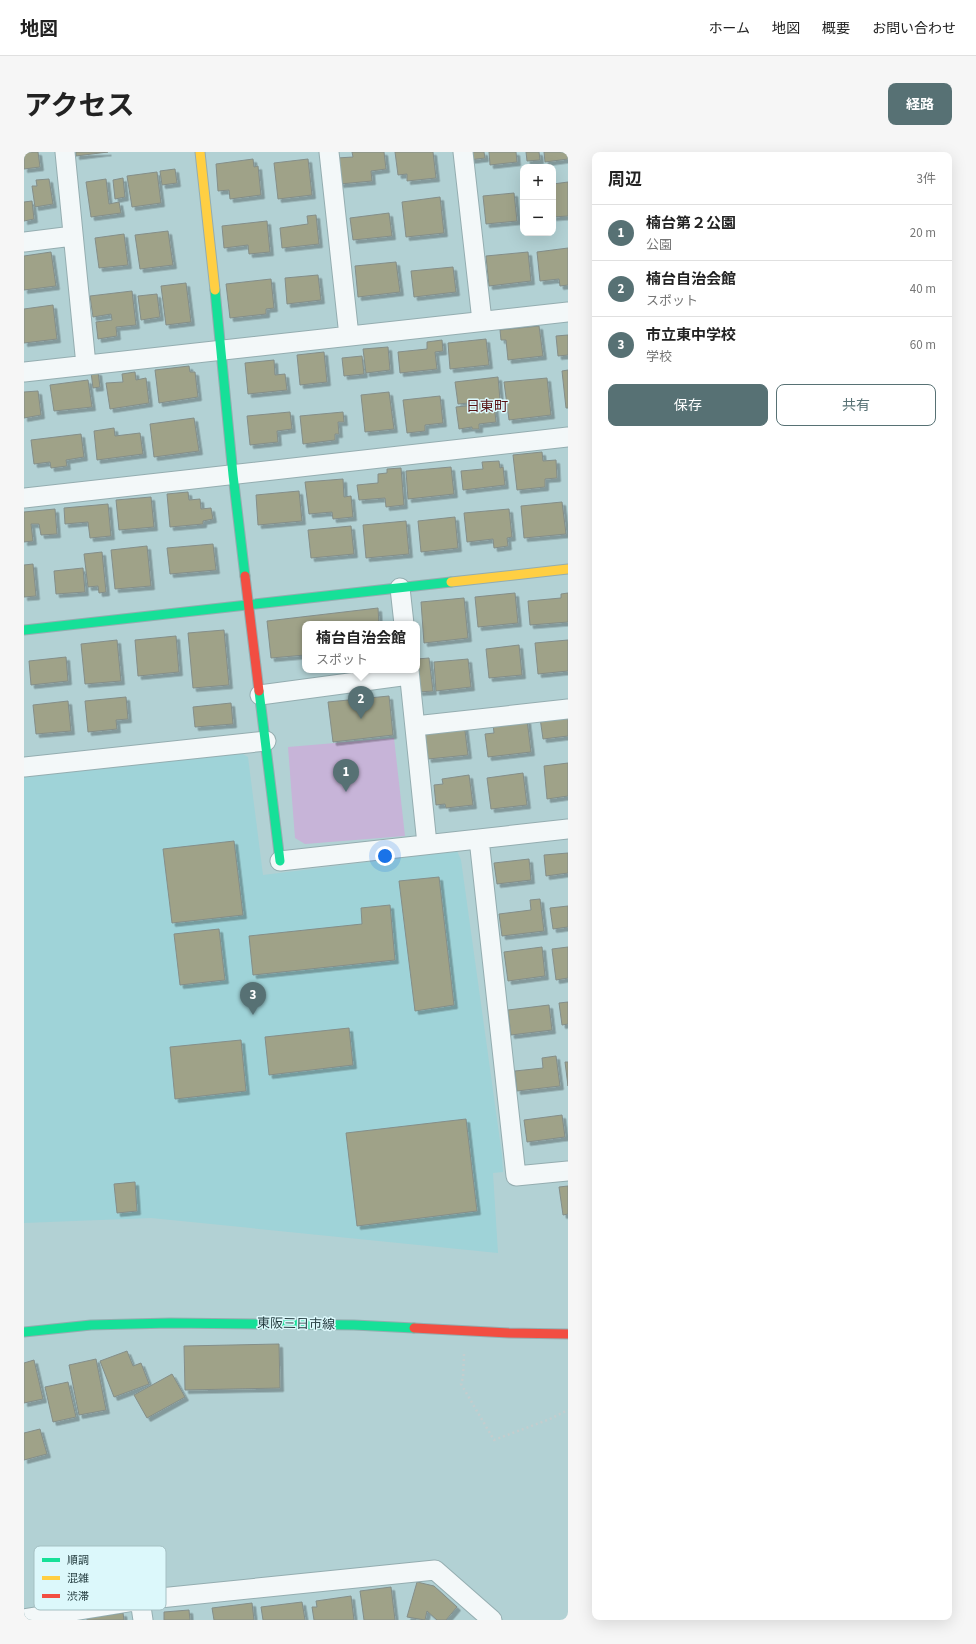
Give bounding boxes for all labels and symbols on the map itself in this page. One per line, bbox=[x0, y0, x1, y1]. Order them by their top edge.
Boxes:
district label: 日東町 bbox=[466, 397, 508, 417]
pin: 2 bbox=[348, 686, 374, 719]
pin: 1 bbox=[333, 759, 359, 792]
your location bbox=[375, 846, 395, 866]
pin: 3 bbox=[240, 982, 266, 1015]
street label: 東阪三日市線 bbox=[257, 1314, 335, 1334]
legend bbox=[34, 1546, 166, 1610]
text: 順調 bbox=[67, 1553, 89, 1568]
text: 混雑 bbox=[67, 1571, 89, 1586]
text: 渋滞 bbox=[67, 1589, 89, 1604]

